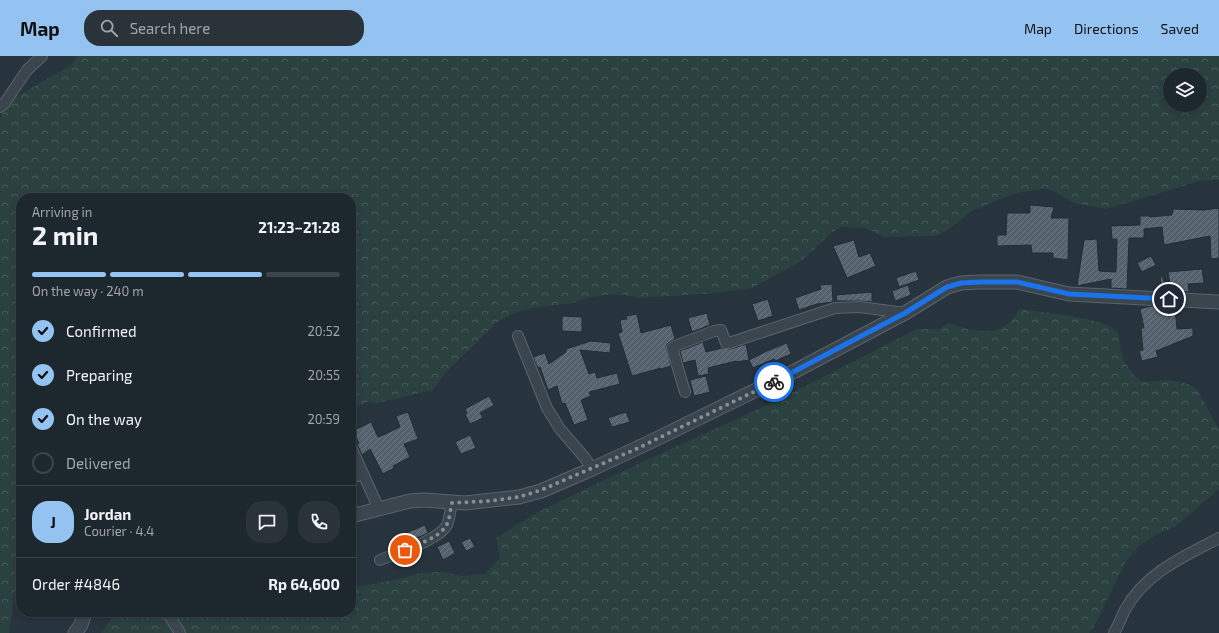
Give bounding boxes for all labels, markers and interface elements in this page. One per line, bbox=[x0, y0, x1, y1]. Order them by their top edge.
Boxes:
search box bbox=[84, 10, 364, 46]
text: Map bbox=[20, 17, 60, 40]
icon: search bbox=[98, 17, 120, 39]
text: Search here bbox=[130, 19, 210, 37]
text: Map bbox=[1024, 20, 1052, 37]
text: Directions bbox=[1074, 20, 1139, 37]
text: Saved bbox=[1161, 20, 1199, 37]
map controls bbox=[1163, 68, 1207, 112]
button: layers bbox=[1163, 68, 1207, 112]
text: Arriving in bbox=[32, 204, 92, 220]
text: 21:23–21:28 bbox=[258, 218, 340, 236]
text: 2 min bbox=[32, 219, 98, 250]
pin bbox=[1152, 282, 1186, 316]
text: On the way · 240 m bbox=[32, 283, 144, 299]
icon: home bbox=[1158, 288, 1180, 310]
icon: check bbox=[32, 320, 54, 342]
text: Confirmed bbox=[66, 322, 137, 340]
text: 20:52 bbox=[308, 323, 340, 339]
courier bbox=[754, 362, 794, 402]
icon: check bbox=[32, 364, 54, 386]
text: Preparing bbox=[66, 366, 132, 384]
text: 20:55 bbox=[308, 367, 340, 383]
icon: bike bbox=[763, 371, 785, 393]
icon: check bbox=[32, 408, 54, 430]
text: On the way bbox=[66, 410, 142, 428]
text: 20:59 bbox=[307, 411, 340, 427]
text: Delivered bbox=[66, 454, 131, 472]
button: chat bbox=[246, 501, 288, 543]
button: phone bbox=[298, 501, 340, 543]
text: Jordan bbox=[84, 505, 131, 523]
text: J bbox=[50, 513, 56, 531]
text: Courier · 4.4 bbox=[84, 523, 154, 539]
pin bbox=[388, 533, 422, 567]
icon: bag bbox=[394, 539, 416, 561]
text: Order #4846 bbox=[32, 575, 120, 593]
text: Rp 64,600 bbox=[268, 575, 340, 593]

